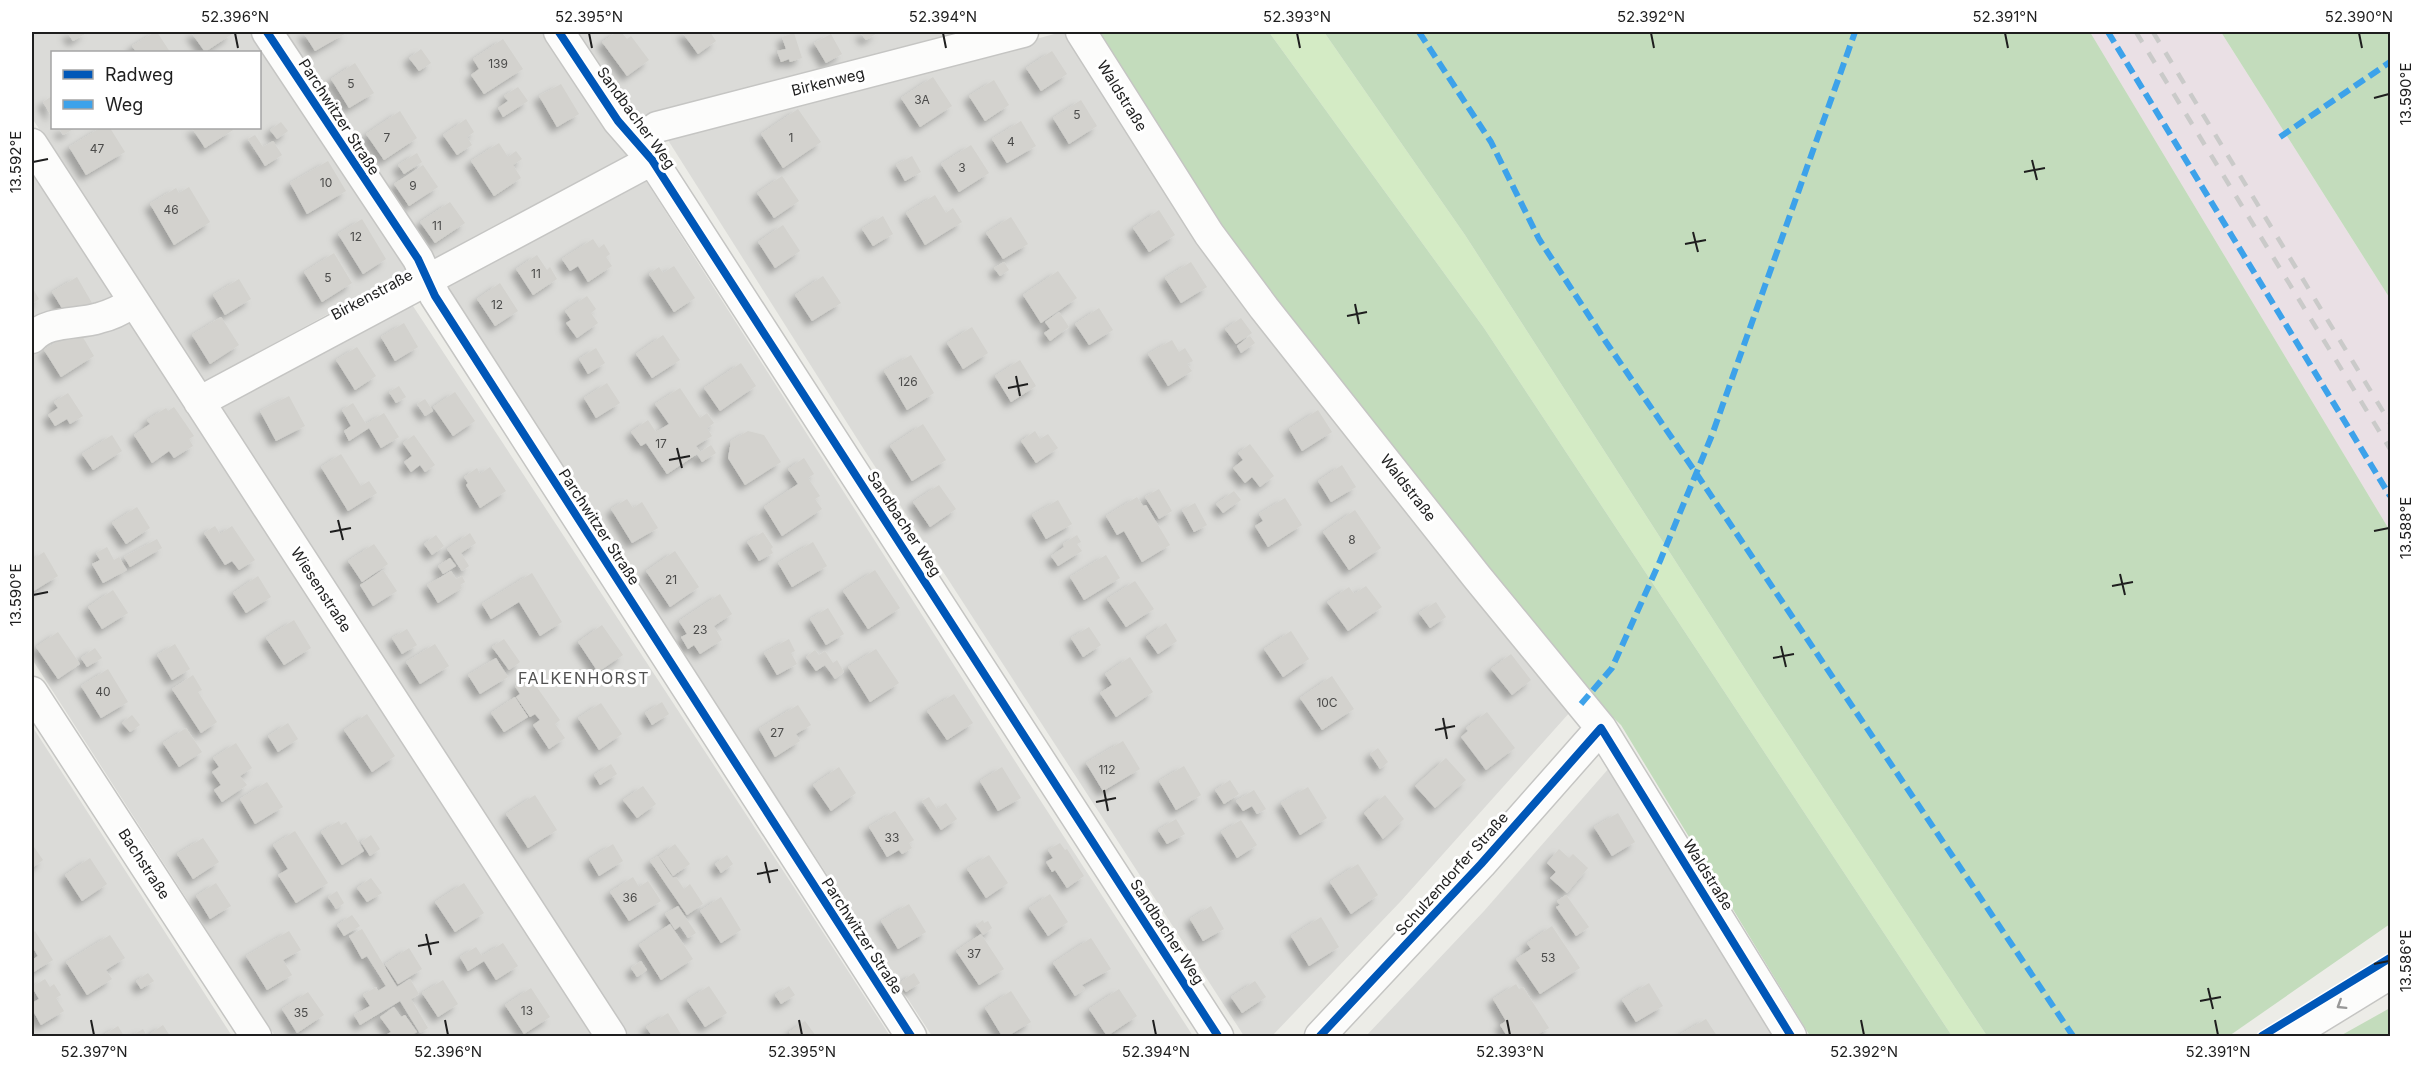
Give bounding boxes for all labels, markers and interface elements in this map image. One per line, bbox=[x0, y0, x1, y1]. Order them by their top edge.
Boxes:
text: 52.396°N bbox=[201, 7, 269, 26]
text: 52.395°N bbox=[555, 7, 623, 26]
text: 52.394°N bbox=[909, 7, 977, 26]
text: 52.393°N bbox=[1263, 7, 1331, 26]
text: 52.392°N bbox=[1617, 7, 1685, 26]
text: 52.391°N bbox=[1973, 7, 2038, 26]
text: 52.390°N bbox=[2325, 7, 2393, 26]
legend bbox=[51, 51, 261, 129]
street label: Parchwitzer Straße bbox=[295, 55, 384, 178]
house number: 139 bbox=[488, 56, 508, 71]
street label: Waldstraße bbox=[1093, 57, 1152, 135]
street label: Sandbacher Weg bbox=[593, 63, 680, 173]
street label: Birkenweg bbox=[789, 63, 866, 100]
text: 13.590°E bbox=[2396, 63, 2415, 125]
text: Radweg bbox=[105, 64, 174, 85]
house number: 5 bbox=[347, 76, 355, 91]
house number: 3A bbox=[914, 92, 930, 107]
text: Weg bbox=[105, 94, 143, 115]
house number: 5 bbox=[1073, 107, 1081, 122]
house number: 7 bbox=[384, 130, 391, 145]
house number: 1 bbox=[789, 130, 793, 145]
text: 13.592°E bbox=[6, 131, 25, 193]
house number: 4 bbox=[1007, 134, 1015, 149]
house number: 47 bbox=[90, 141, 104, 156]
house number: 3 bbox=[958, 160, 966, 175]
house number: 10 bbox=[320, 175, 332, 190]
house number: 9 bbox=[409, 178, 417, 193]
house number: 46 bbox=[163, 202, 179, 217]
house number: 11 bbox=[432, 218, 442, 233]
house number: 12 bbox=[350, 229, 362, 244]
street label: Birkenstraße bbox=[328, 265, 416, 324]
house number: 11 bbox=[531, 266, 541, 281]
house number: 5 bbox=[324, 270, 332, 285]
house number: 12 bbox=[491, 297, 503, 312]
house number: 126 bbox=[898, 374, 918, 389]
house number: 17 bbox=[655, 436, 667, 451]
street label: Waldstraße bbox=[1376, 450, 1441, 525]
street label: Parchwitzer Straße bbox=[555, 465, 644, 588]
street label: Sandbacher Weg bbox=[863, 467, 946, 580]
text: 13.588°E bbox=[2396, 497, 2415, 559]
house number: 8 bbox=[1348, 532, 1356, 547]
street label: Wiesenstraße bbox=[287, 544, 356, 636]
text: 13.590°E bbox=[6, 564, 25, 626]
house number: 21 bbox=[665, 572, 677, 587]
house number: 23 bbox=[693, 622, 707, 637]
district label: FALKENHORST bbox=[518, 668, 650, 688]
house number: 40 bbox=[95, 684, 111, 699]
house number: 10C bbox=[1316, 695, 1338, 710]
house number: 27 bbox=[770, 725, 784, 740]
house number: 112 bbox=[1098, 762, 1116, 777]
street label: Schulzendorfer Straße bbox=[1391, 808, 1512, 939]
street label: Bachstraße bbox=[115, 825, 174, 903]
house number: 33 bbox=[885, 830, 899, 845]
street label: Waldstraße bbox=[1679, 836, 1738, 914]
street label: Parchwitzer Straße bbox=[818, 874, 907, 997]
street label: Sandbacher Weg bbox=[1126, 875, 1209, 988]
house number: 36 bbox=[623, 890, 637, 905]
text: 13.586°E bbox=[2396, 930, 2415, 992]
house number: 37 bbox=[967, 946, 981, 961]
house number: 53 bbox=[1541, 950, 1555, 965]
one-way arrow bbox=[2337, 997, 2347, 1009]
house number: 13 bbox=[521, 1003, 533, 1018]
house number: 35 bbox=[294, 1005, 308, 1020]
text: 52.397°N bbox=[60, 1042, 128, 1061]
text: 52.396°N bbox=[414, 1042, 482, 1061]
text: 52.395°N bbox=[768, 1042, 836, 1061]
text: 52.394°N bbox=[1122, 1042, 1190, 1061]
text: 52.393°N bbox=[1476, 1042, 1544, 1061]
text: 52.392°N bbox=[1830, 1042, 1898, 1061]
text: 52.391°N bbox=[2186, 1042, 2251, 1061]

